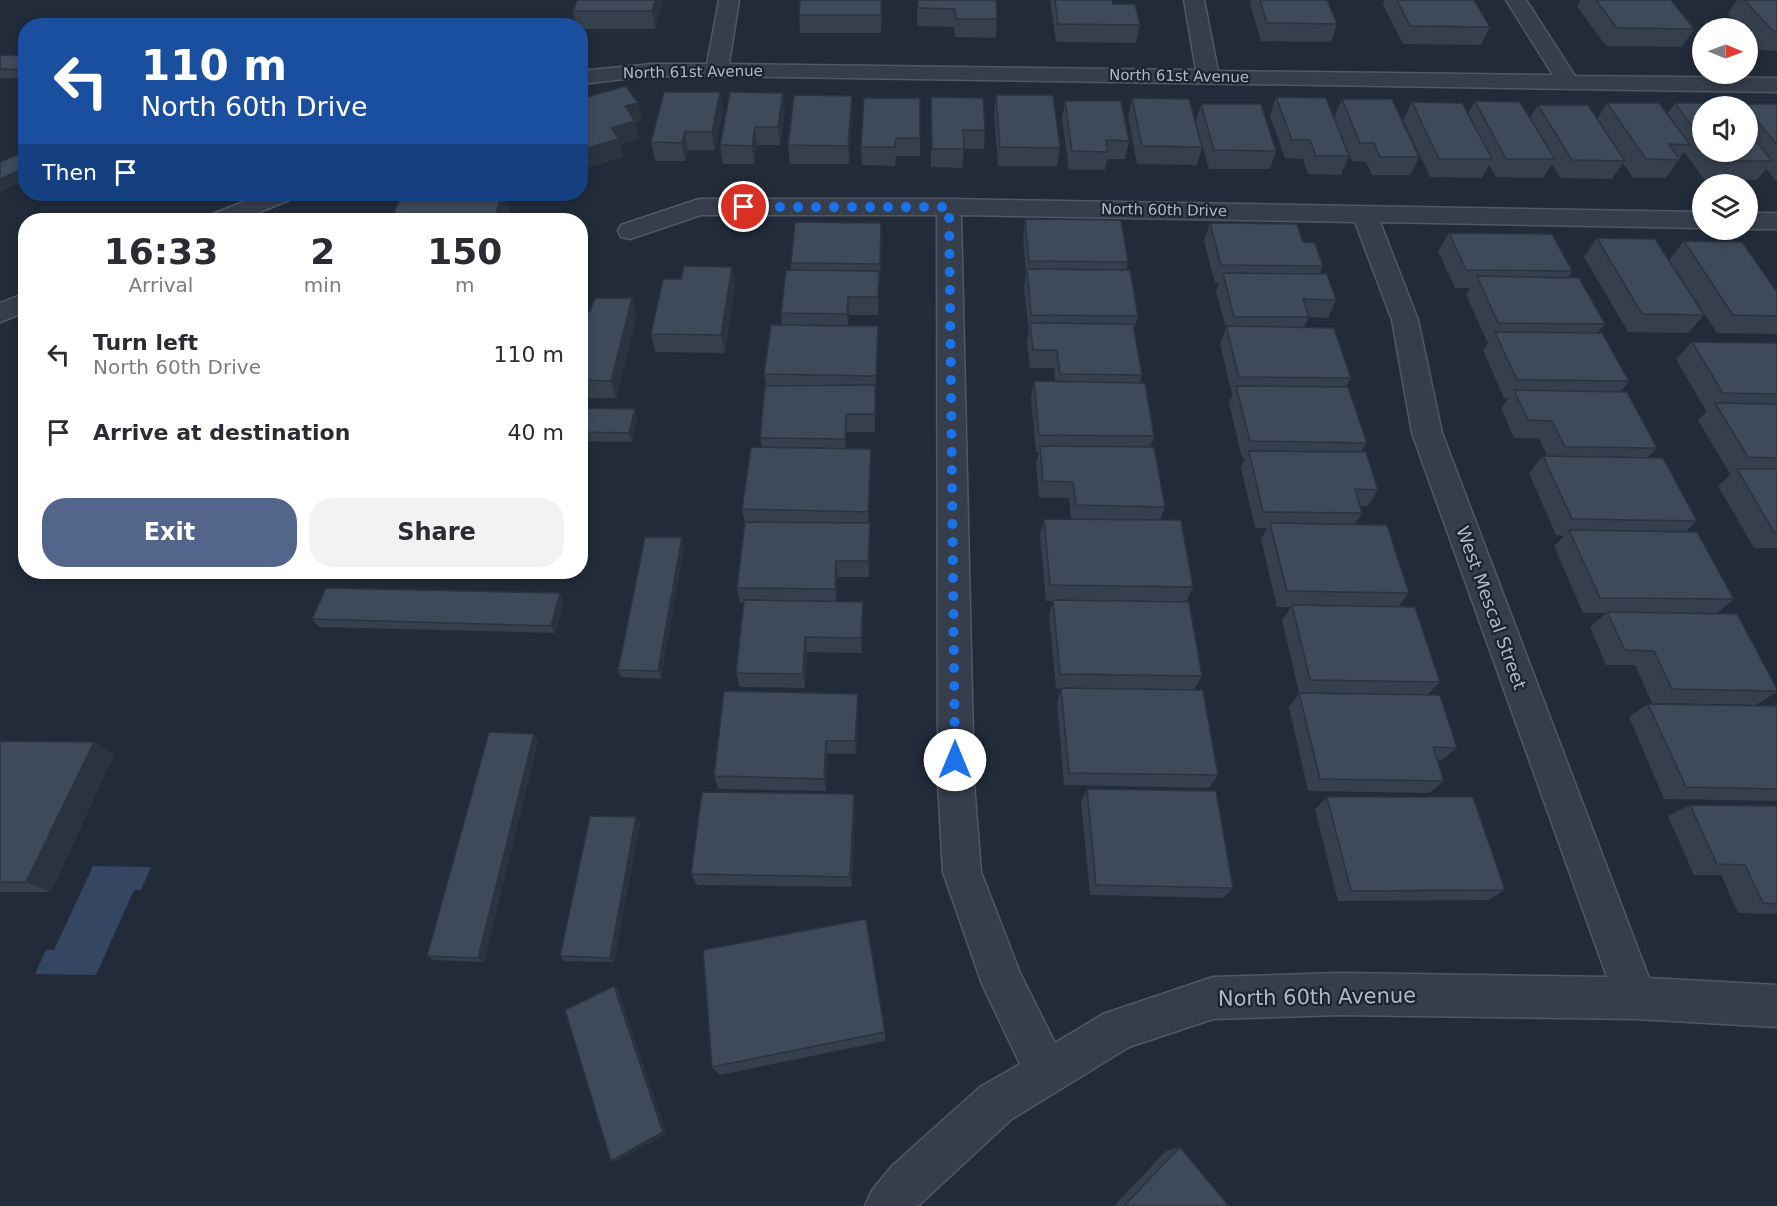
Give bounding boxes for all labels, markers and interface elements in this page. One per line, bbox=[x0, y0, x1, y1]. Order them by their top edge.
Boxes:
north arrow bbox=[1692, 18, 1758, 84]
map controls bbox=[1692, 18, 1758, 240]
text: 110 m bbox=[141, 41, 287, 90]
icon: left bbox=[42, 42, 120, 120]
street label: North 61st Avenue bbox=[623, 62, 763, 82]
street label: North 61st Avenue bbox=[1109, 66, 1249, 86]
text: North 60th Drive bbox=[141, 91, 368, 122]
button: sound bbox=[1692, 96, 1758, 162]
icon: arrive bbox=[109, 156, 142, 189]
text: Then bbox=[42, 160, 97, 185]
button: layers bbox=[1692, 174, 1758, 240]
pin bbox=[718, 181, 769, 232]
icon: arrive bbox=[727, 190, 760, 223]
street label: North 60th Drive bbox=[1101, 200, 1227, 220]
text: 16:33 bbox=[104, 231, 218, 272]
text: 2 bbox=[310, 231, 335, 272]
text: 150 bbox=[427, 231, 502, 272]
text: Arrival bbox=[128, 273, 193, 297]
text: min bbox=[304, 273, 342, 297]
text: m bbox=[455, 273, 475, 297]
text: Turn left bbox=[93, 330, 198, 355]
icon: left bbox=[42, 338, 75, 371]
text: 110 m bbox=[494, 342, 564, 367]
text: North 60th Drive bbox=[93, 355, 261, 379]
icon: arrive bbox=[42, 416, 75, 449]
text: Arrive at destination bbox=[93, 420, 350, 445]
text: 40 m bbox=[508, 420, 564, 445]
button: Exit bbox=[42, 498, 297, 567]
button: Share bbox=[309, 498, 564, 567]
street label: West Mescal Street bbox=[1452, 523, 1531, 692]
position arrow bbox=[923, 728, 987, 792]
street label: North 60th Avenue bbox=[1218, 983, 1416, 1011]

